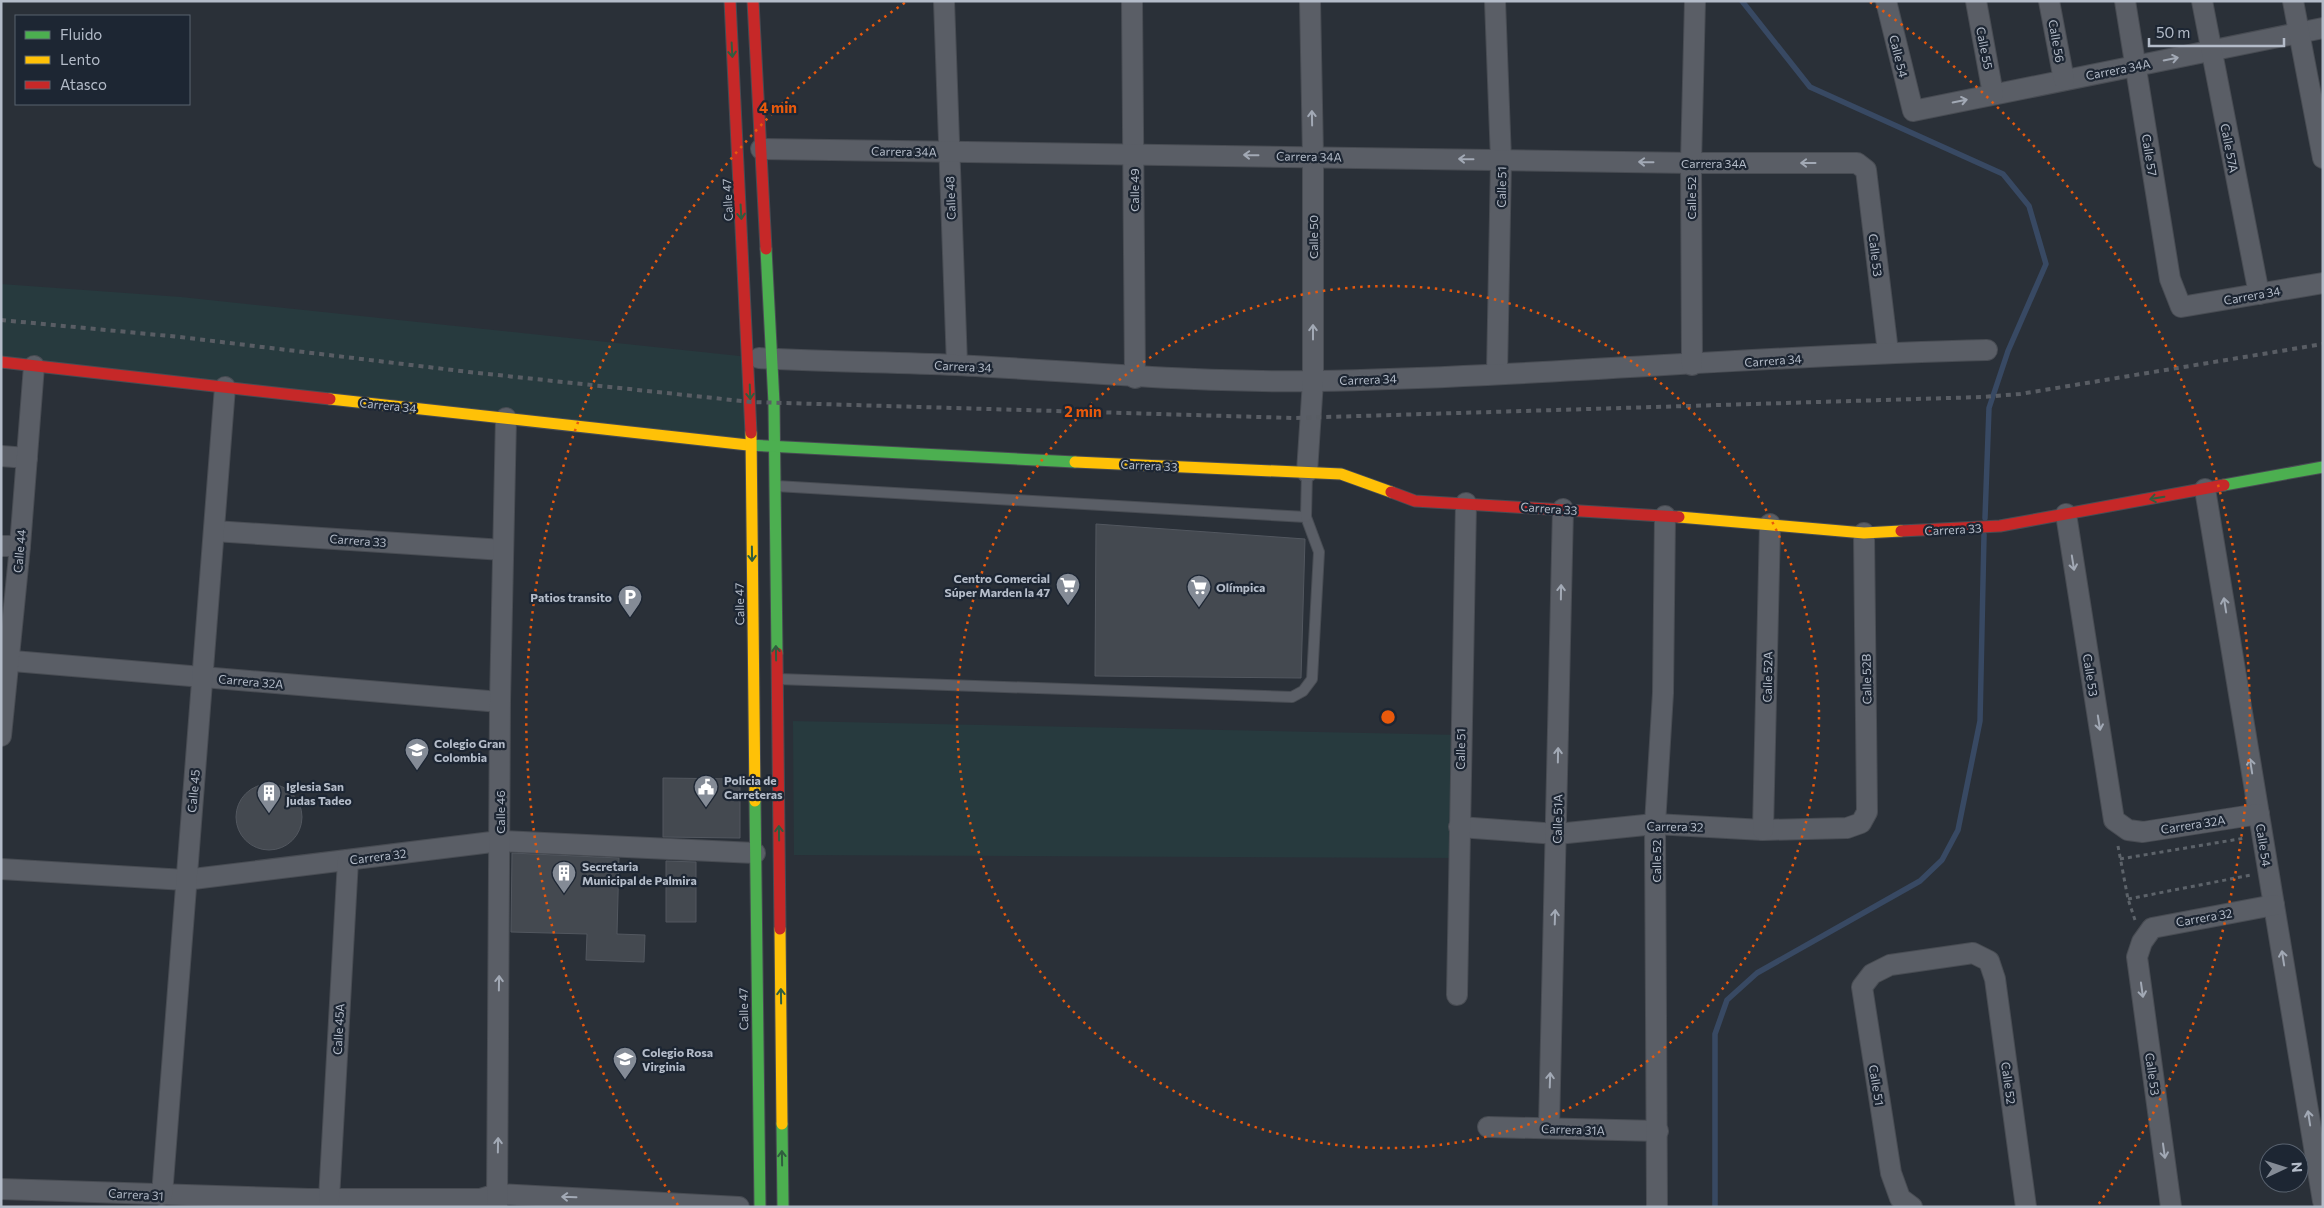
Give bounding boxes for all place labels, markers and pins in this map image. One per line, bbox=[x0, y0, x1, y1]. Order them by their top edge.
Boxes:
place label: Centro Comercial Súper Marden la 47 bbox=[945, 571, 1050, 599]
supermarket icon: Centro Comercial Súper Marden la 47 bbox=[1055, 572, 1081, 606]
supermarket icon: Olímpica bbox=[1186, 574, 1212, 608]
place label: Olímpica bbox=[1216, 580, 1265, 594]
parking icon: Patios transito bbox=[617, 584, 643, 618]
place label: Patios transito bbox=[530, 590, 612, 604]
centre of rings bbox=[1379, 708, 1397, 726]
place label: Colegio Gran Colombia bbox=[434, 736, 505, 764]
school or university icon: Colegio Gran Colombia bbox=[404, 737, 430, 771]
place label: Policia de Carreteras bbox=[724, 773, 783, 801]
public building icon: Policia de Carreteras bbox=[693, 774, 719, 808]
place label: Iglesia San Judas Tadeo bbox=[286, 779, 352, 808]
building icon: Iglesia San Judas Tadeo bbox=[256, 780, 282, 814]
place label: Secretaria Municipal de Palmira bbox=[582, 859, 697, 887]
building icon: Secretaria Municipal de Palmira bbox=[551, 860, 577, 894]
place label: Colegio Rosa Virginia bbox=[642, 1045, 713, 1073]
school or university icon: Colegio Rosa Virginia bbox=[612, 1046, 638, 1080]

